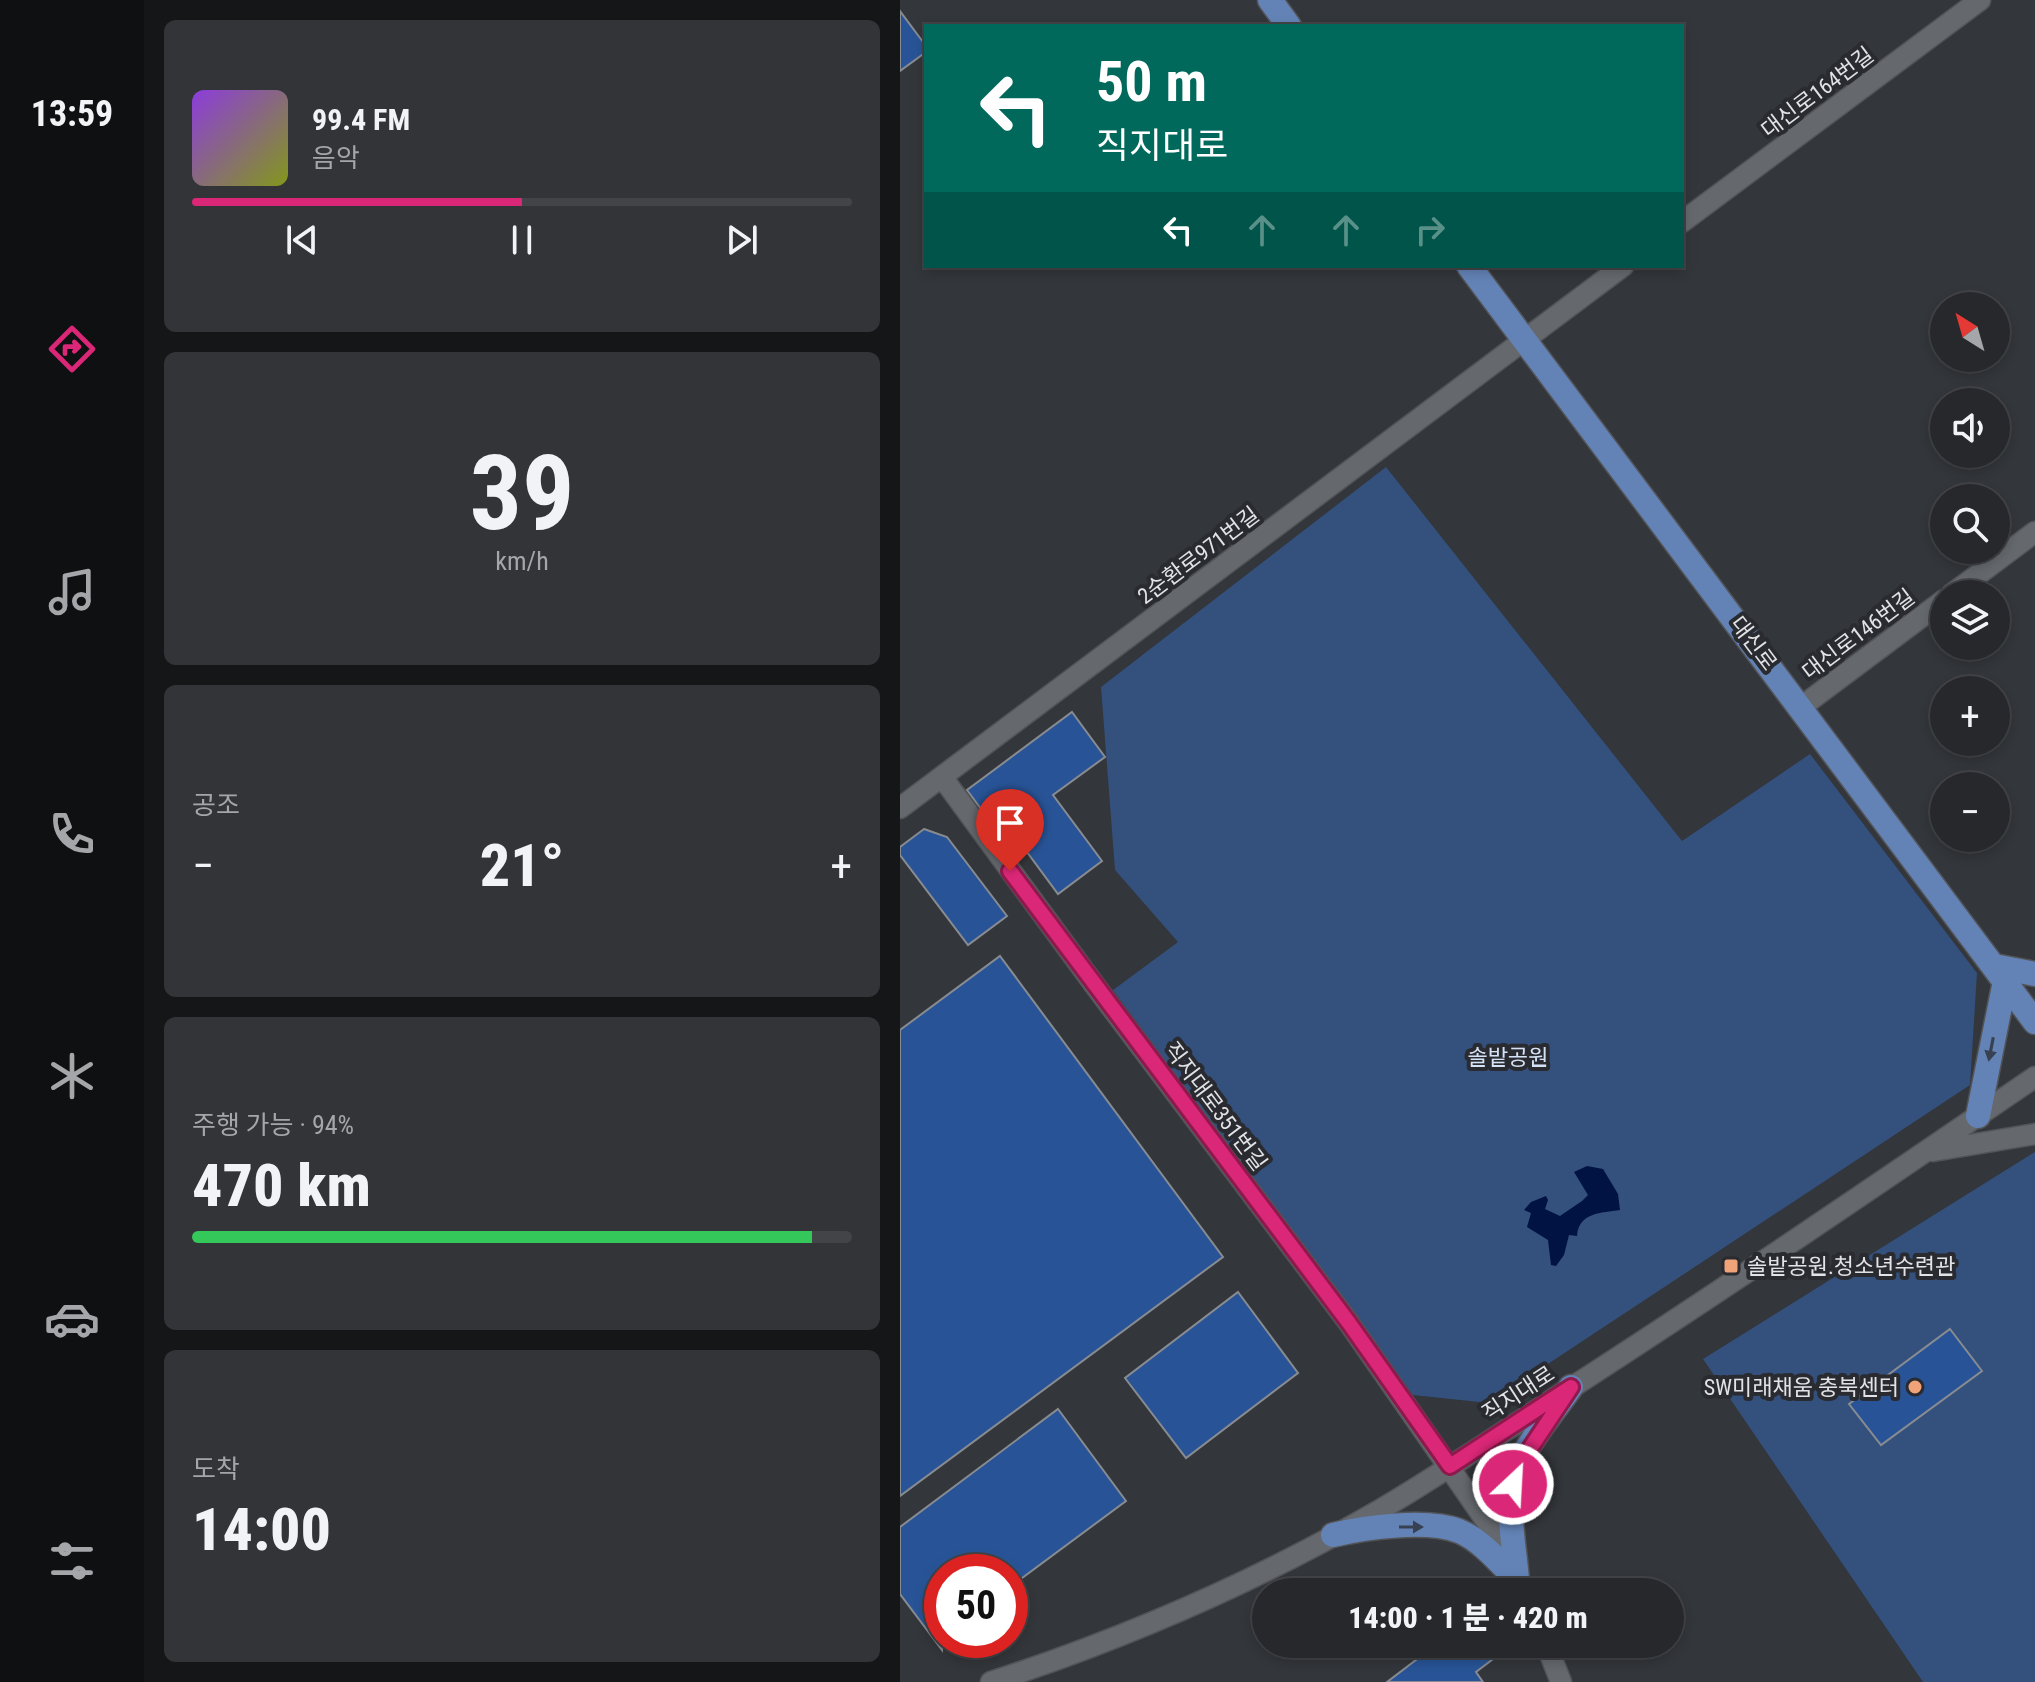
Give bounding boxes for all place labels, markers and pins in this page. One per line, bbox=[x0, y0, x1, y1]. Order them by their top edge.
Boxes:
pin bbox=[976, 789, 1044, 871]
place label: 솔밭공원.청소년수련관 bbox=[1747, 1254, 1955, 1279]
marker: 솔밭공원.청소년수련관 bbox=[1722, 1257, 1740, 1275]
place label: SW미래채움 충북센터 bbox=[1704, 1375, 1899, 1400]
marker: SW미래채움 충북센터 bbox=[1906, 1378, 1924, 1396]

